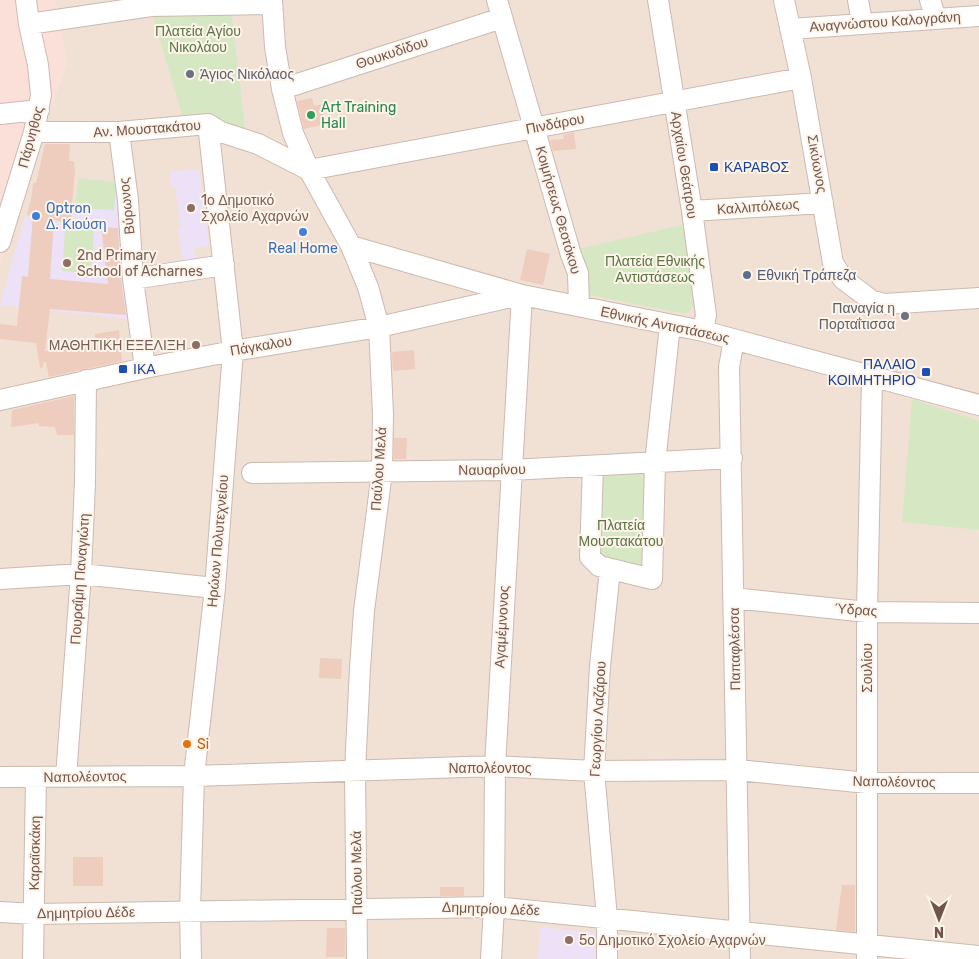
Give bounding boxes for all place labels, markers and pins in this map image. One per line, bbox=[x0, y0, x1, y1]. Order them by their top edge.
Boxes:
place label: Άγιος Νικόλαος bbox=[200, 66, 294, 83]
marker: Άγιος Νικόλαος bbox=[184, 68, 196, 80]
place label: Art Training Hall bbox=[321, 99, 396, 132]
marker: Art Training Hall bbox=[305, 109, 317, 121]
place label: ΚΑΡΑΒΟΣ bbox=[724, 159, 790, 176]
marker: ΚΑΡΑΒΟΣ bbox=[708, 161, 720, 173]
place label: 1ο Δημοτικό Σχολείο Αχαρνών bbox=[201, 192, 309, 225]
place label: Optron Δ. Κιούση bbox=[46, 200, 107, 233]
marker: 1ο Δημοτικό Σχολείο Αχαρνών bbox=[185, 202, 197, 214]
marker: Optron Δ. Κιούση bbox=[30, 210, 42, 222]
marker: Real Home bbox=[297, 226, 309, 238]
place label: Real Home bbox=[268, 240, 338, 257]
place label: 2nd Primary School of Acharnes bbox=[77, 247, 203, 280]
marker: 2nd Primary School of Acharnes bbox=[61, 257, 73, 269]
place label: Εθνική Τράπεζα bbox=[757, 267, 856, 284]
marker: Εθνική Τράπεζα bbox=[741, 269, 753, 281]
place label: Παναγία η Πορταΐτισσα bbox=[819, 300, 895, 333]
marker: Παναγία η Πορταΐτισσα bbox=[899, 310, 911, 322]
place label: ΜΑΘΗΤΙΚΗ ΕΞΕΛΙΞΗ bbox=[49, 337, 186, 354]
marker: ΜΑΘΗΤΙΚΗ ΕΞΕΛΙΞΗ bbox=[190, 339, 202, 351]
place label: ΠΑΛΑΙΟ ΚΟΙΜΗΤΗΡΙΟ bbox=[828, 356, 916, 389]
place label: ΙΚΑ bbox=[133, 361, 156, 378]
marker: ΙΚΑ bbox=[117, 363, 129, 375]
marker: ΠΑΛΑΙΟ ΚΟΙΜΗΤΗΡΙΟ bbox=[920, 366, 932, 378]
place label: Si bbox=[197, 736, 209, 753]
marker: Si bbox=[181, 738, 193, 750]
place label: 5ο Δημοτικό Σχολείο Αχαρνών bbox=[579, 932, 766, 949]
marker: 5ο Δημοτικό Σχολείο Αχαρνών bbox=[563, 934, 575, 946]

